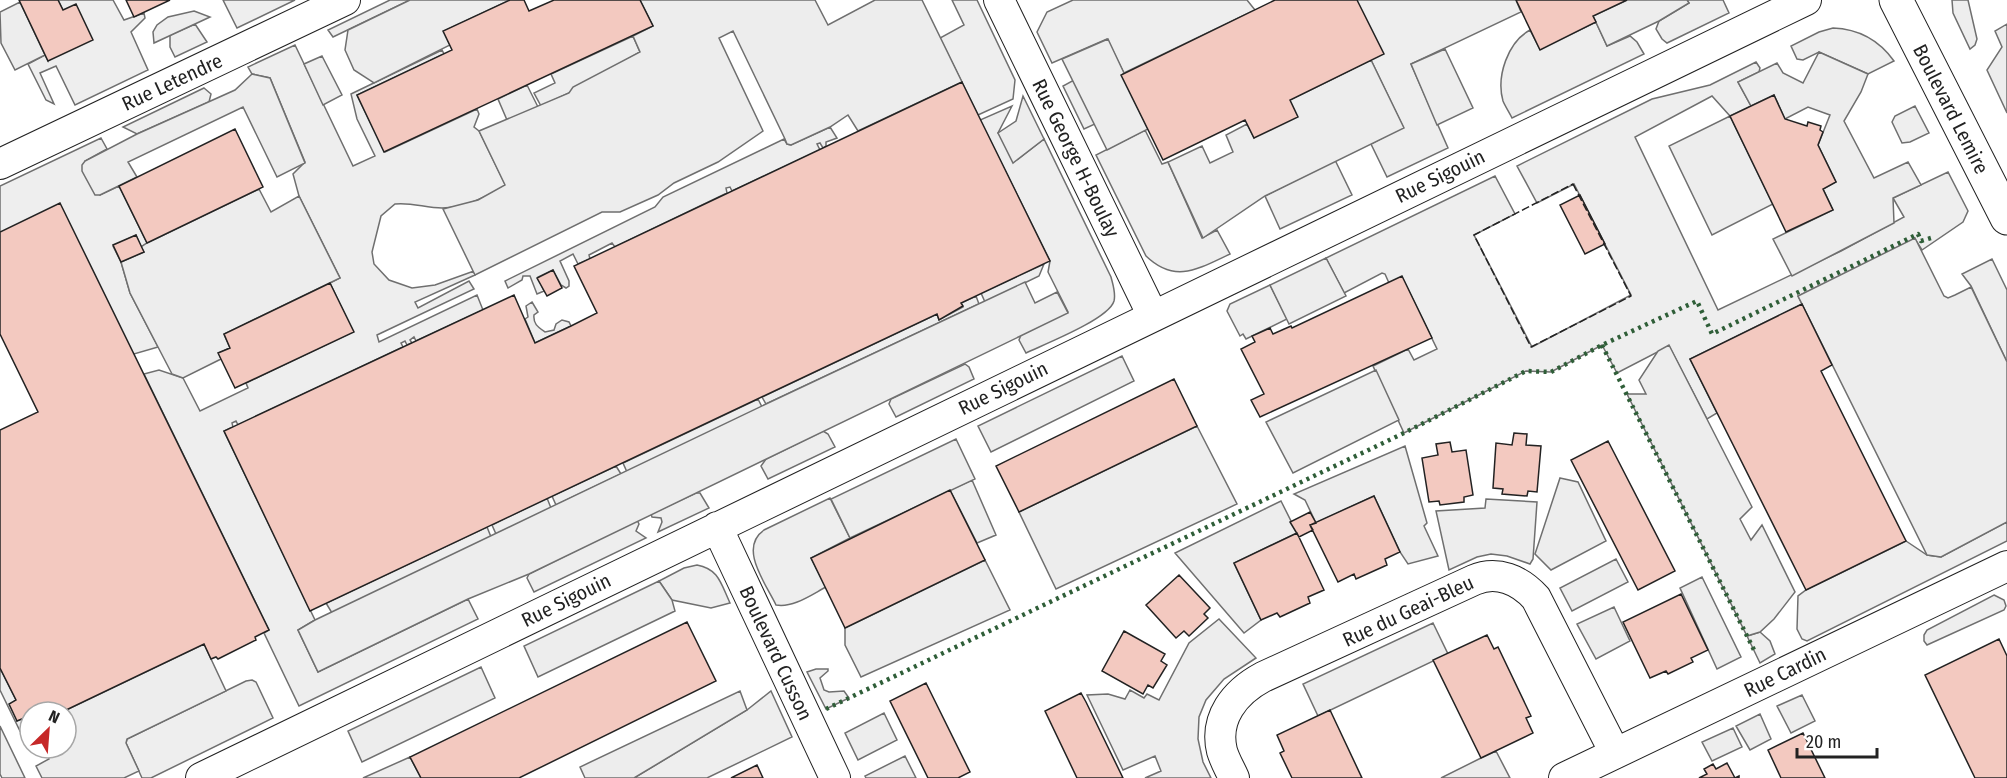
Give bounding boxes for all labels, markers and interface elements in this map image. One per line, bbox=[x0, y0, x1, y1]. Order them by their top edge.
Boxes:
street label: Boulevard Lemire bbox=[1908, 40, 1994, 178]
street label: Rue Letendre bbox=[118, 48, 226, 116]
street label: Rue George H-Boulay bbox=[1027, 75, 1125, 241]
street label: Rue Sigouin bbox=[1391, 144, 1489, 208]
street label: Rue Sigouin bbox=[954, 356, 1052, 420]
street label: Rue Sigouin bbox=[517, 568, 615, 632]
street label: Rue du Geai-Bleu bbox=[1339, 570, 1477, 652]
street label: Boulevard Cusson bbox=[734, 582, 818, 724]
street label: Rue Cardin bbox=[1740, 642, 1830, 702]
north arrow bbox=[18, 700, 78, 760]
text: N bbox=[46, 706, 62, 727]
scale bar bbox=[1797, 721, 1876, 759]
text: 20 m bbox=[1806, 731, 1841, 753]

